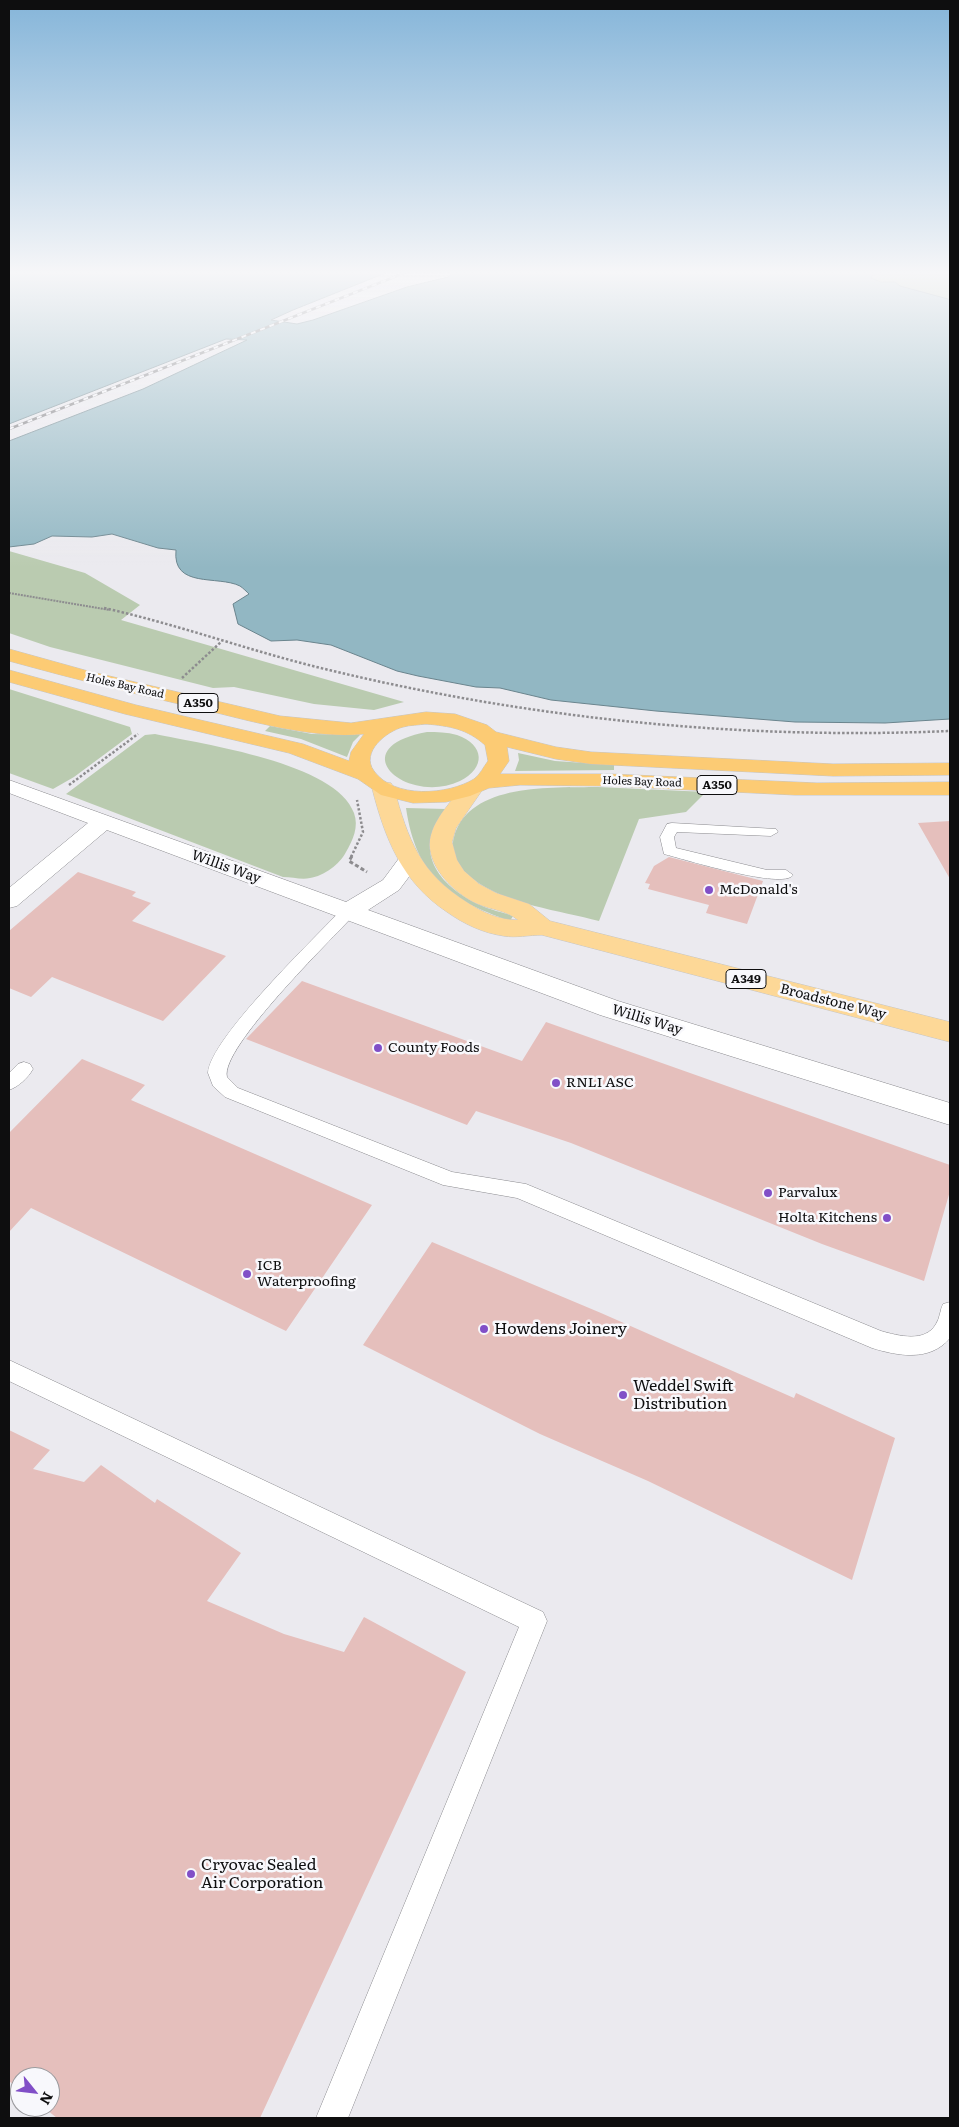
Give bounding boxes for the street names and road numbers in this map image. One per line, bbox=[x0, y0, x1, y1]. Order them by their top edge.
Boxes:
street label: Holes Bay Road bbox=[85, 671, 165, 701]
road number: A350 bbox=[178, 694, 218, 712]
street label: Holes Bay Road bbox=[602, 774, 682, 790]
road number: A350 bbox=[697, 776, 737, 794]
street label: Willis Way bbox=[189, 847, 263, 887]
road number: A349 bbox=[726, 970, 766, 989]
street label: Broadstone Way bbox=[778, 981, 888, 1023]
street label: Willis Way bbox=[610, 1001, 684, 1039]

